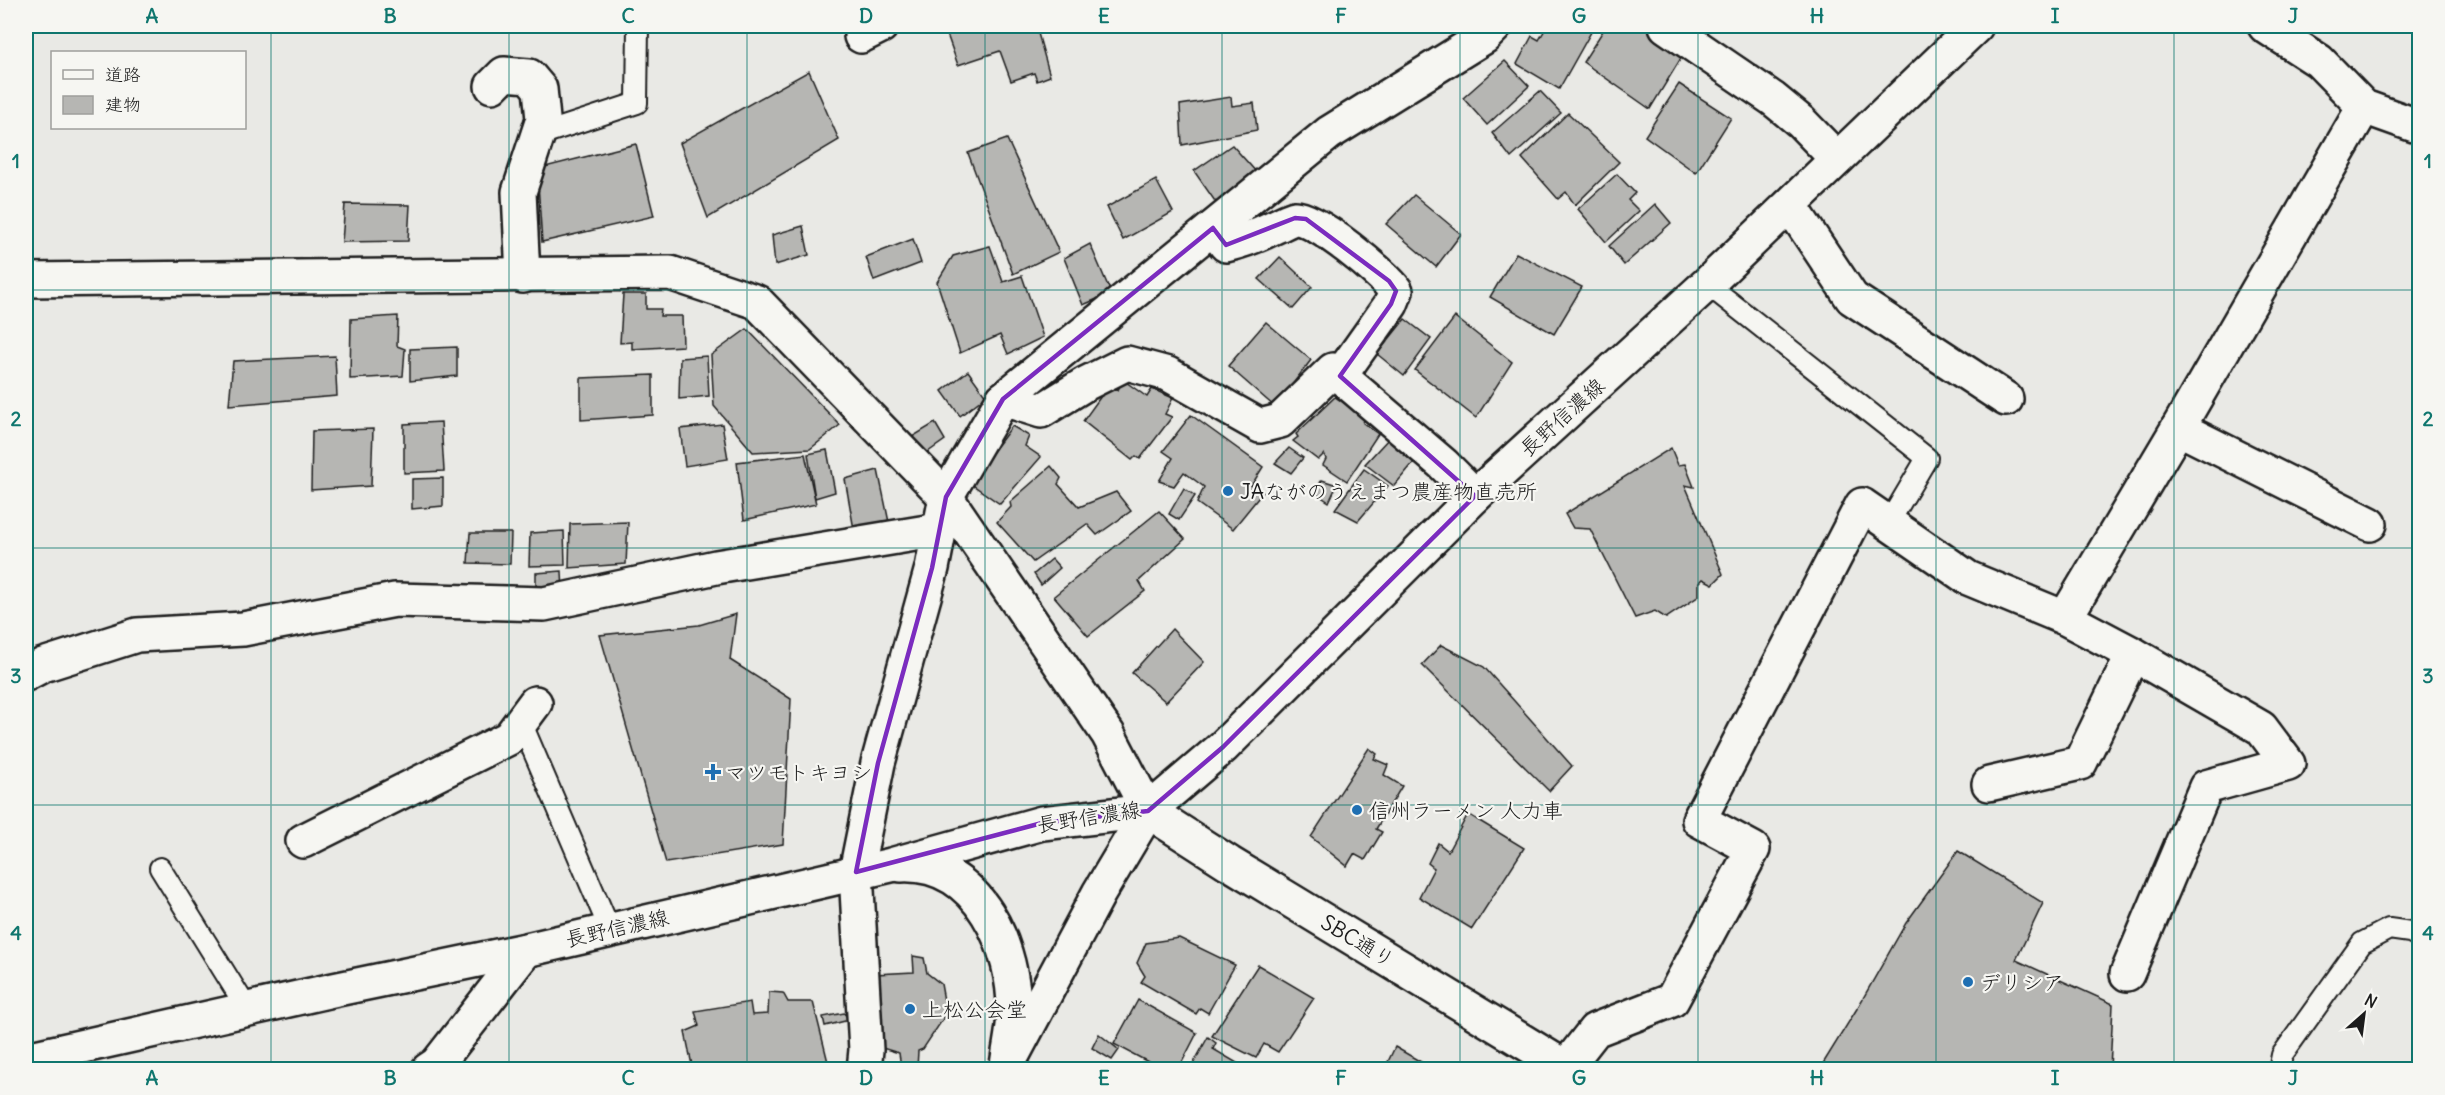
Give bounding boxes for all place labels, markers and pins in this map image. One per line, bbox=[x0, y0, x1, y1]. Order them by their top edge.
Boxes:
place label: JAながのうえまつ農産物直売所 bbox=[1240, 478, 1537, 505]
marker: JAながのうえまつ農産物直売所 bbox=[1221, 484, 1235, 498]
place label: マツモトキヨシ bbox=[725, 759, 872, 786]
marker: マツモトキヨシ bbox=[706, 765, 720, 779]
place label: 信州ラーメン 人力車 bbox=[1369, 797, 1563, 824]
marker: 信州ラーメン 人力車 bbox=[1350, 803, 1364, 817]
place label: デリシア bbox=[1980, 969, 2064, 996]
marker: デリシア bbox=[1961, 975, 1975, 989]
place label: 上松公会堂 bbox=[922, 996, 1027, 1023]
marker: 上松公会堂 bbox=[903, 1002, 917, 1016]

